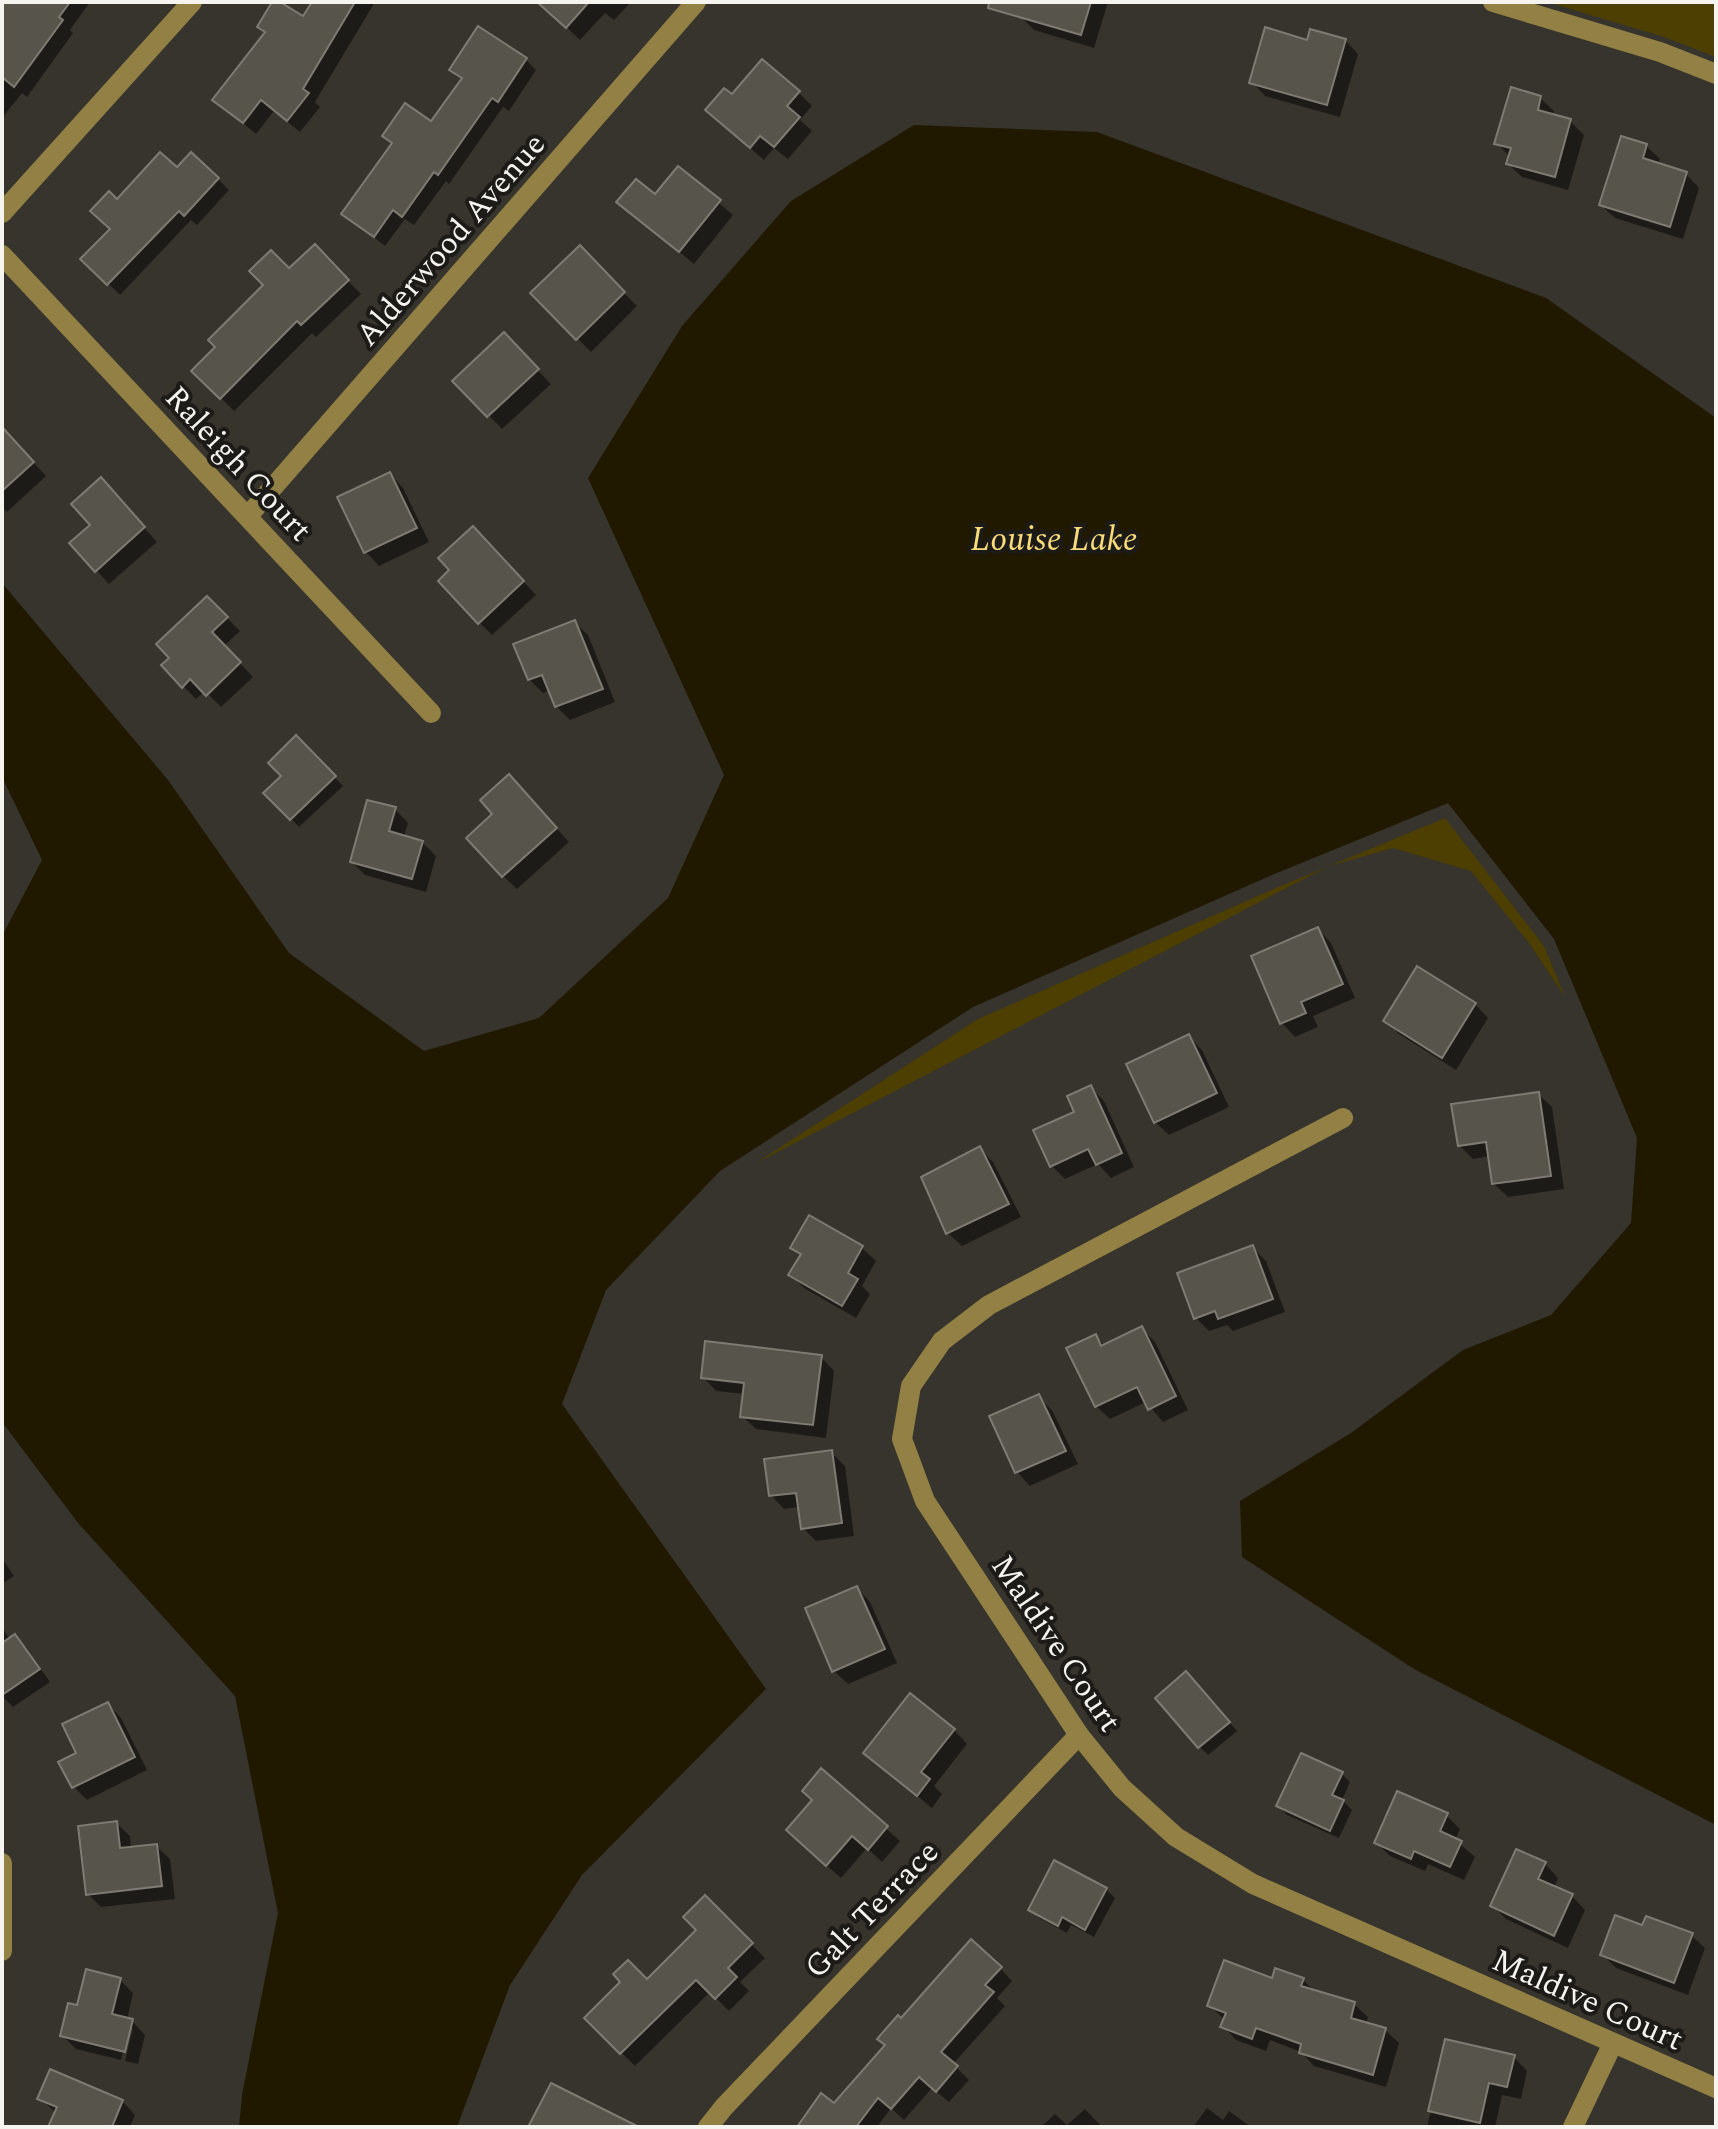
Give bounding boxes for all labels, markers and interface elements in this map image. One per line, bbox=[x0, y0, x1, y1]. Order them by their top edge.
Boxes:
street label: Alderwood Avenue bbox=[344, 122, 558, 358]
street label: Raleigh Court bbox=[152, 375, 323, 553]
water label: Louise Lake bbox=[970, 514, 1138, 566]
street label: Maldive Court bbox=[978, 1545, 1133, 1742]
street label: Galt Terrace bbox=[793, 1830, 951, 1991]
street label: Maldive Court bbox=[1484, 1936, 1691, 2064]

